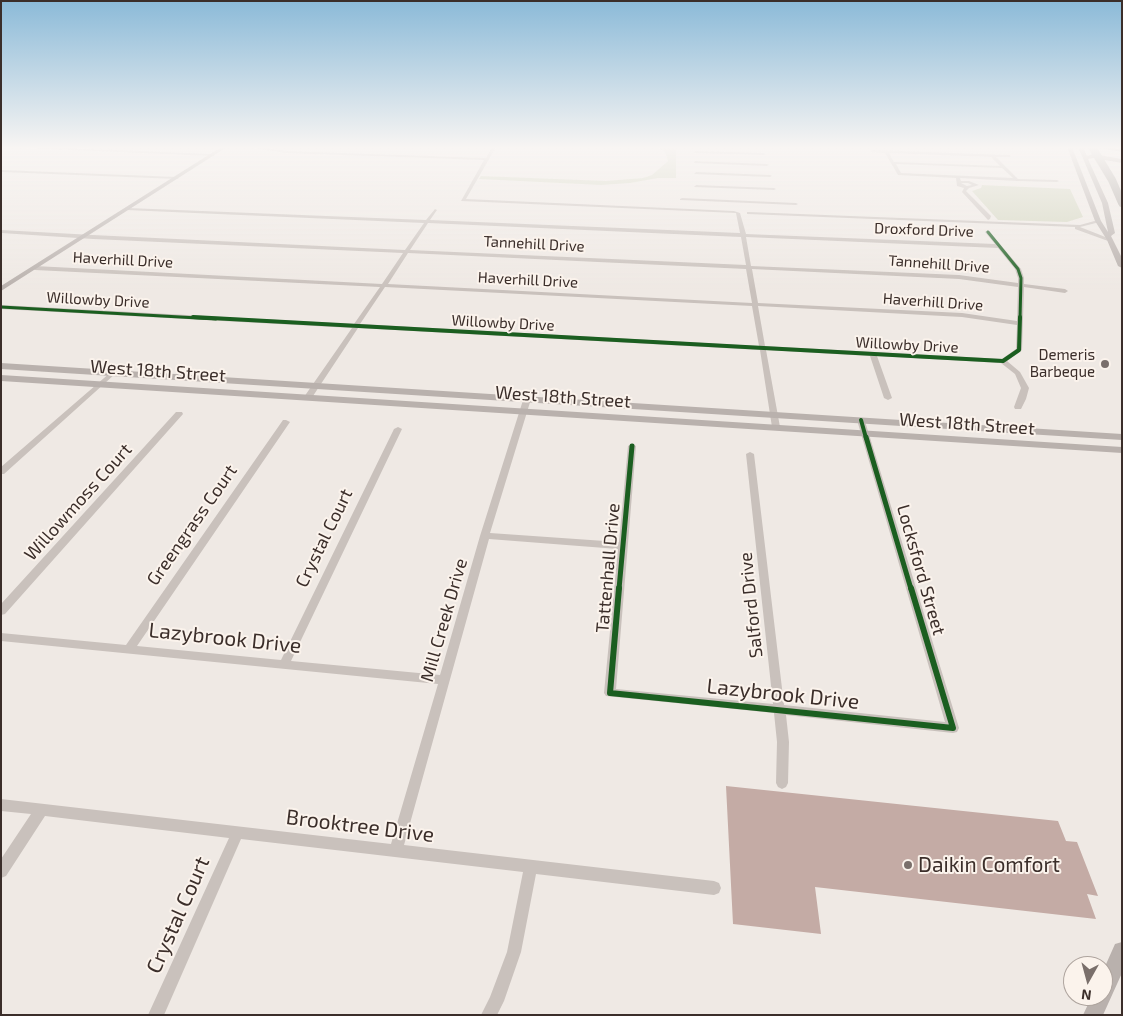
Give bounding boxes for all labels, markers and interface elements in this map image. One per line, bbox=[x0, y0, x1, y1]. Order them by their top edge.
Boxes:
street label: Droxford Drive bbox=[874, 219, 974, 241]
street label: Tannehill Drive bbox=[483, 232, 585, 256]
street label: Haverhill Drive bbox=[72, 248, 174, 272]
street label: Tannehill Drive bbox=[888, 251, 990, 277]
street label: Haverhill Drive bbox=[477, 268, 579, 292]
street label: Willowby Drive bbox=[46, 288, 150, 312]
street label: Haverhill Drive bbox=[882, 290, 984, 314]
street label: Willowby Drive bbox=[451, 311, 555, 335]
street label: Willowby Drive bbox=[855, 333, 959, 357]
place label: Demeris Barbeque bbox=[1030, 346, 1095, 381]
street label: West 18th Street bbox=[89, 355, 227, 387]
marker: Demeris Barbeque bbox=[1099, 358, 1111, 370]
street label: West 18th Street bbox=[494, 381, 632, 413]
street label: West 18th Street bbox=[898, 408, 1036, 440]
street label: Willowmoss Court bbox=[20, 439, 136, 565]
street label: Greengrass Court bbox=[142, 461, 242, 589]
street label: Crystal Court bbox=[291, 485, 357, 591]
street label: Tattenhall Drive bbox=[592, 502, 624, 634]
street label: Locksford Street bbox=[892, 502, 950, 638]
street label: Salford Drive bbox=[735, 551, 767, 659]
street label: Mill Creek Drive bbox=[416, 556, 472, 684]
street label: Lazybrook Drive bbox=[147, 617, 303, 659]
street label: Lazybrook Drive bbox=[705, 673, 861, 715]
street label: Brooktree Drive bbox=[285, 804, 435, 848]
place label: Daikin Comfort bbox=[918, 852, 1060, 878]
street label: Crystal Court bbox=[141, 853, 215, 977]
marker: Daikin Comfort bbox=[902, 859, 914, 871]
north arrow bbox=[1063, 956, 1113, 1006]
text: N bbox=[1080, 986, 1092, 1004]

